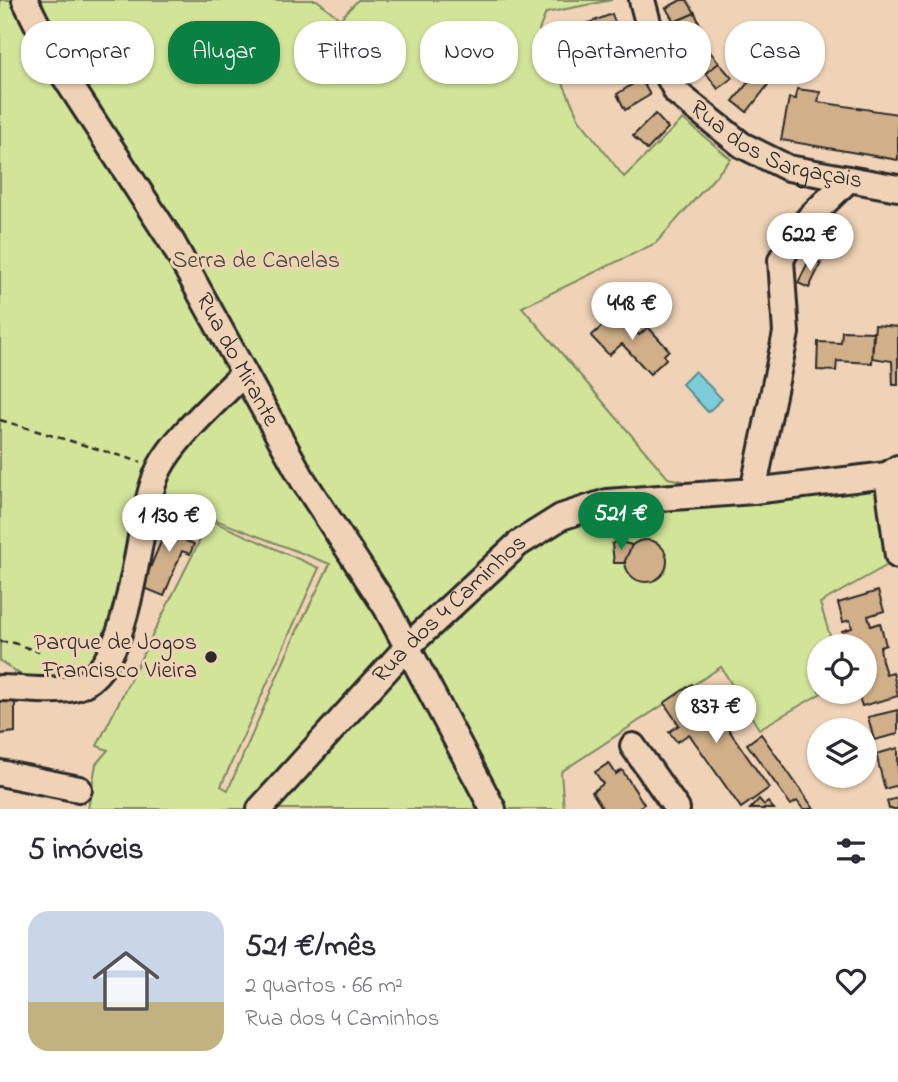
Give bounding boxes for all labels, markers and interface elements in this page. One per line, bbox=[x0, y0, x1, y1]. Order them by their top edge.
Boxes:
chip: Comprar bbox=[21, 21, 154, 84]
chip: Alugar bbox=[168, 21, 280, 84]
chip: Filtros bbox=[294, 21, 406, 84]
chip: Novo bbox=[420, 21, 518, 84]
chip: Apartamento bbox=[532, 21, 711, 84]
chip: Casa bbox=[725, 21, 825, 84]
street label: Rua dos Sargaçais bbox=[682, 92, 865, 199]
pin: 622 € bbox=[761, 214, 859, 273]
text: 622 € bbox=[783, 219, 837, 252]
park label: Serra de Canelas bbox=[172, 244, 340, 279]
pin: 448 € bbox=[583, 282, 681, 342]
street label: Rua do Mirante bbox=[186, 287, 288, 433]
text: 448 € bbox=[607, 288, 657, 321]
pin: 521 € bbox=[572, 492, 670, 552]
pin: 1 130 € bbox=[104, 494, 234, 554]
text: 521 € bbox=[594, 498, 648, 531]
text: 1 130 € bbox=[138, 500, 200, 533]
street label: Rua dos 4 Caminhos bbox=[364, 525, 534, 692]
place label: Parque de Jogos Francisco Vieira bbox=[34, 626, 197, 689]
map controls bbox=[807, 634, 877, 788]
button: locate bbox=[807, 634, 877, 704]
marker: Parque de Jogos Francisco Vieira bbox=[203, 649, 219, 665]
pin: 837 € bbox=[667, 686, 765, 745]
text: 837 € bbox=[691, 691, 741, 724]
button: layers bbox=[807, 718, 877, 788]
text: 5 imóveis bbox=[28, 829, 144, 873]
icon: filters bbox=[832, 832, 870, 870]
text: 521 €/mês bbox=[245, 926, 376, 970]
icon: home bbox=[84, 939, 168, 1023]
icon: heart bbox=[832, 962, 870, 1000]
text: 2 quartos · 66 m² bbox=[245, 970, 403, 1003]
text: Rua dos 4 Caminhos bbox=[245, 1003, 440, 1036]

